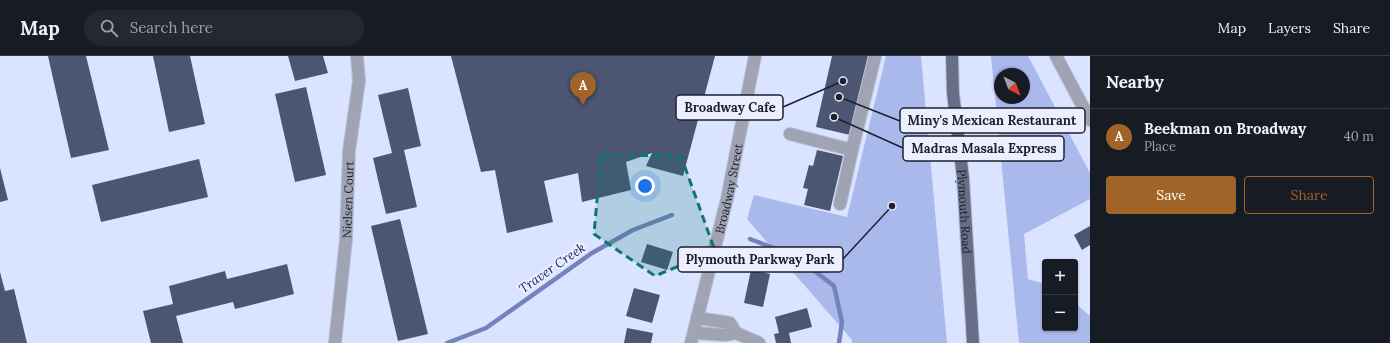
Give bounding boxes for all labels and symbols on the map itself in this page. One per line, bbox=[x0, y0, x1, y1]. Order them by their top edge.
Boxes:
north arrow bbox=[994, 68, 1030, 104]
pin: A bbox=[570, 72, 596, 105]
callout: Broadway Cafe bbox=[676, 95, 783, 120]
text: Broadway Cafe bbox=[684, 99, 776, 116]
callout: Miny's Mexican Restaurant bbox=[900, 108, 1085, 133]
text: Miny's Mexican Restaurant bbox=[908, 112, 1077, 129]
callout: Madras Masala Express bbox=[903, 136, 1064, 161]
text: Madras Masala Express bbox=[911, 140, 1057, 157]
street label: Broadway Street bbox=[711, 142, 745, 235]
street label: Nielsen Court bbox=[339, 160, 356, 239]
street label: Plymouth Road bbox=[955, 168, 975, 254]
your location bbox=[635, 176, 655, 196]
water label: Traver Creek bbox=[515, 239, 589, 297]
callout: Plymouth Parkway Park bbox=[678, 247, 843, 272]
text: Plymouth Parkway Park bbox=[686, 251, 835, 268]

